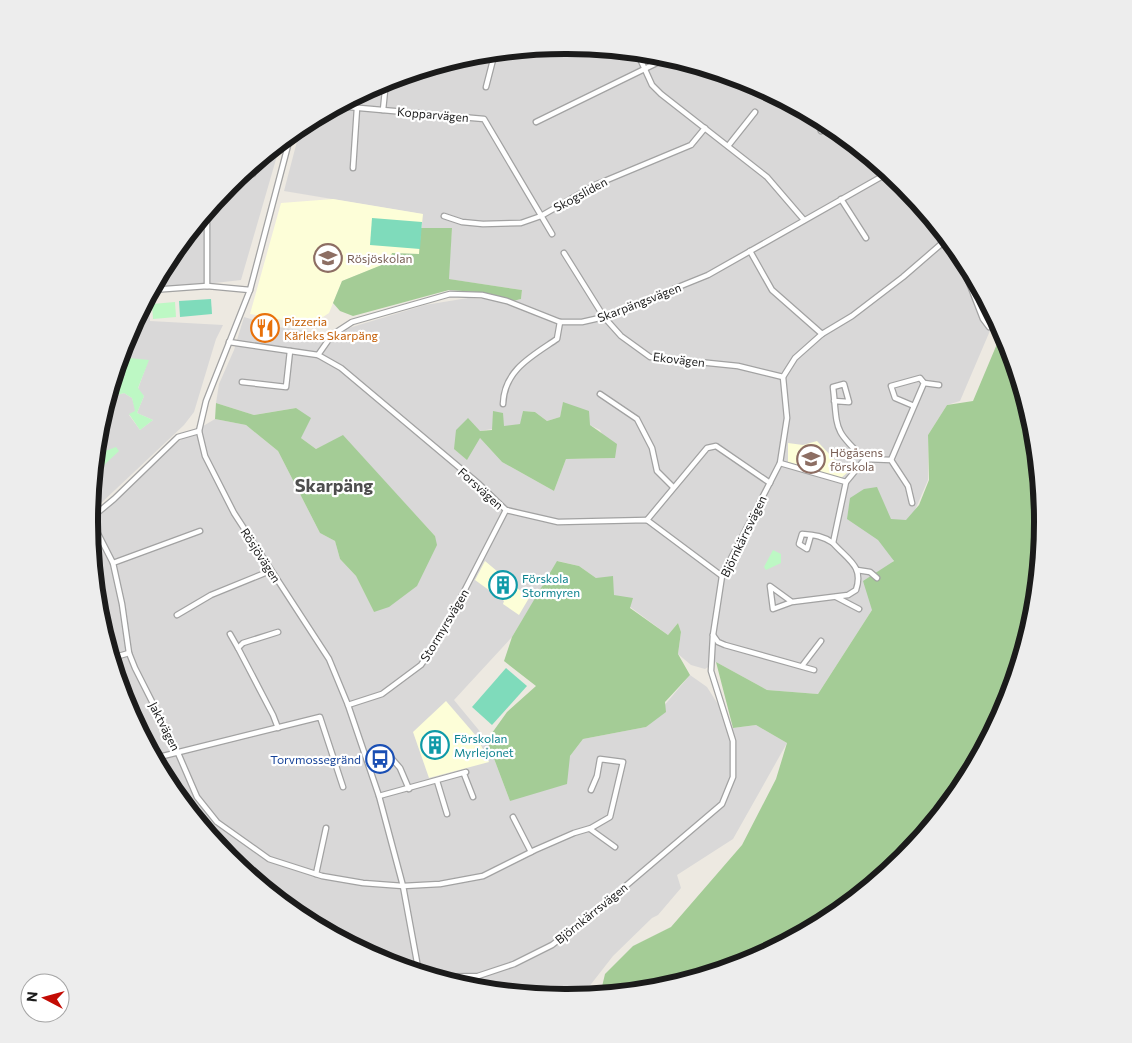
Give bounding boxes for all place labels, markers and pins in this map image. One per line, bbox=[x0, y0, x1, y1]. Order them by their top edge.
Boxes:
school or university icon: Rösjöskolan bbox=[313, 243, 343, 273]
place label: Rösjöskolan bbox=[347, 251, 412, 265]
restaurant icon: Pizzeria Kärleks Skarpäng bbox=[250, 313, 280, 343]
place label: Pizzeria Kärleks Skarpäng bbox=[284, 314, 379, 342]
school or university icon: Högåsens förskola bbox=[796, 444, 826, 474]
place label: Högåsens förskola bbox=[830, 445, 883, 473]
building icon: Förskola Stormyren bbox=[488, 570, 518, 600]
place label: Förskola Stormyren bbox=[522, 571, 580, 599]
building icon: Förskolan Myrlejonet bbox=[420, 730, 450, 760]
place label: Förskolan Myrlejonet bbox=[454, 731, 514, 759]
bus stop icon: Torvmossegränd bbox=[365, 744, 395, 774]
place label: Torvmossegränd bbox=[270, 752, 361, 766]

